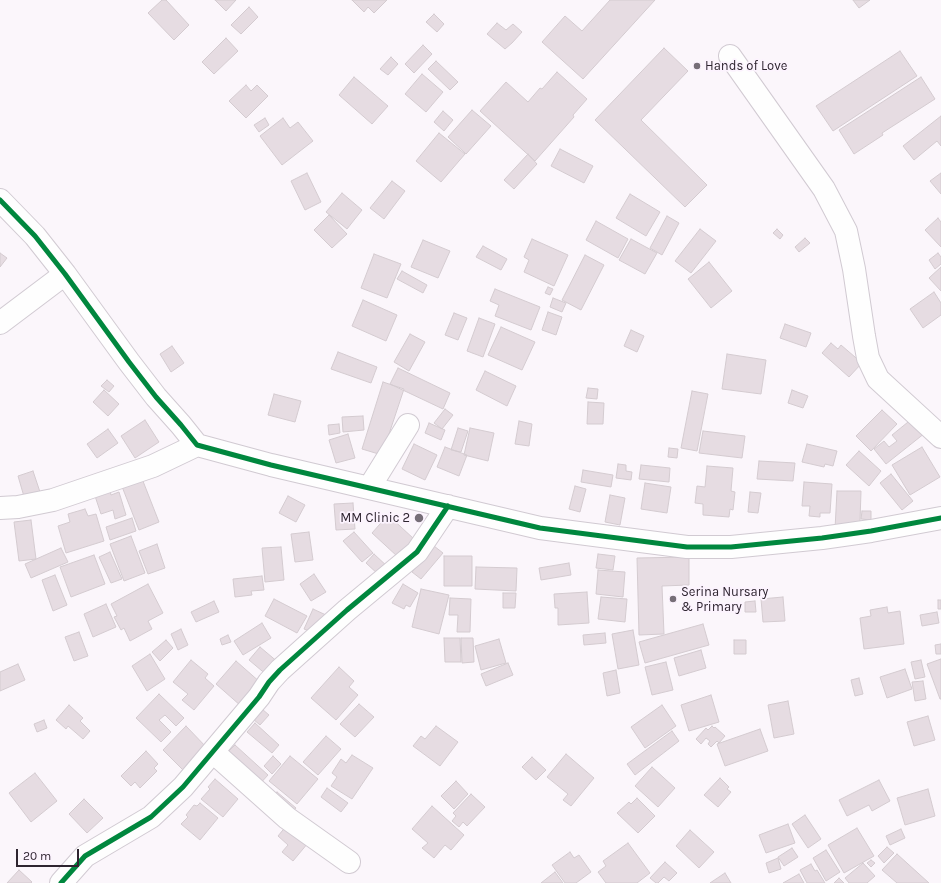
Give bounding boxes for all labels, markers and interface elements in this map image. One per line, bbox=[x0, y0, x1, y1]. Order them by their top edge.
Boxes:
place label: Hands of Love bbox=[705, 58, 787, 74]
marker: Hands of Love bbox=[692, 61, 702, 71]
place label: MM Clinic 2 bbox=[340, 510, 410, 526]
marker: MM Clinic 2 bbox=[413, 512, 425, 524]
place label: Serina Nursary & Primary bbox=[681, 584, 768, 615]
marker: Serina Nursary & Primary bbox=[668, 594, 678, 604]
scale bar bbox=[18, 841, 81, 867]
text: 20 m bbox=[23, 849, 51, 863]

